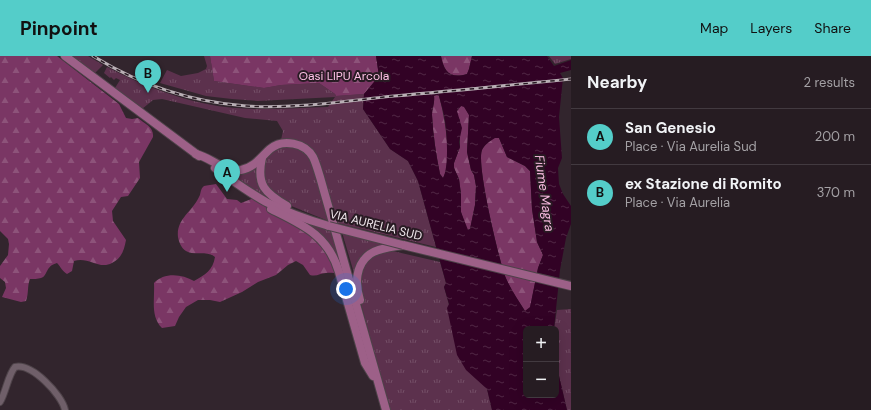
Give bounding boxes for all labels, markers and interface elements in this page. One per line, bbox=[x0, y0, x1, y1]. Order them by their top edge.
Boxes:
text: Pinpoint bbox=[20, 16, 98, 41]
text: Map bbox=[700, 19, 728, 37]
text: Layers bbox=[750, 19, 792, 37]
text: Share bbox=[814, 19, 851, 37]
pin: B bbox=[135, 60, 161, 93]
park label: Oasi LIPU Arcola bbox=[299, 68, 389, 84]
text: Nearby bbox=[587, 71, 647, 93]
text: 2 results bbox=[804, 74, 855, 91]
text: San Genesio bbox=[625, 118, 716, 138]
text: A bbox=[595, 128, 605, 145]
text: 200 m bbox=[815, 128, 855, 145]
text: Place · Via Aurelia Sud bbox=[625, 138, 757, 155]
water label: Fiume Magra bbox=[531, 154, 558, 233]
pin: A bbox=[214, 159, 240, 192]
text: ex Stazione di Romito bbox=[625, 174, 782, 194]
text: B bbox=[596, 184, 604, 201]
text: 370 m bbox=[817, 184, 855, 201]
text: Place · Via Aurelia bbox=[625, 194, 730, 211]
street label: VIA AURELIA SUD bbox=[328, 206, 424, 244]
your location bbox=[336, 279, 356, 299]
map controls bbox=[523, 326, 559, 398]
button: + bbox=[523, 326, 559, 362]
button: − bbox=[523, 362, 559, 398]

